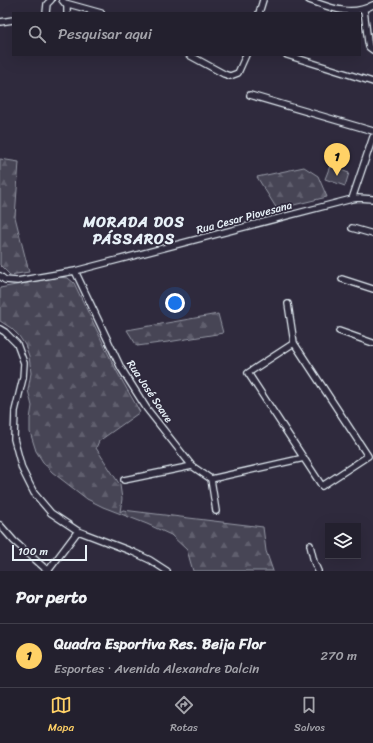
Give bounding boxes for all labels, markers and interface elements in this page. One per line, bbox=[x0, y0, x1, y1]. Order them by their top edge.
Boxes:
search box bbox=[12, 12, 361, 56]
text: Pesquisar aqui bbox=[58, 21, 152, 47]
icon: search bbox=[26, 23, 48, 45]
pin: 1 bbox=[324, 143, 350, 176]
street label: Rua Cesar Piovesana bbox=[194, 195, 295, 239]
district label: MORADA DOS PÁSSAROS bbox=[82, 209, 185, 252]
your location bbox=[165, 293, 185, 313]
street label: Rua José Soave bbox=[121, 356, 178, 427]
map controls bbox=[325, 523, 361, 559]
button: layers bbox=[325, 523, 361, 559]
text: 100 m bbox=[18, 542, 48, 561]
scale bar bbox=[12, 543, 87, 562]
text: Por perto bbox=[16, 582, 87, 612]
text: Quadra Esportiva Res. Beija Flor bbox=[54, 631, 265, 657]
text: 1 bbox=[26, 644, 32, 667]
text: 270 m bbox=[320, 644, 357, 667]
text: Esportes · Avenida Alexandre Dalcin bbox=[54, 657, 259, 680]
tab: Mapa bbox=[48, 694, 74, 737]
tab: Rotas bbox=[170, 694, 198, 737]
tab: Salvos bbox=[294, 694, 325, 737]

